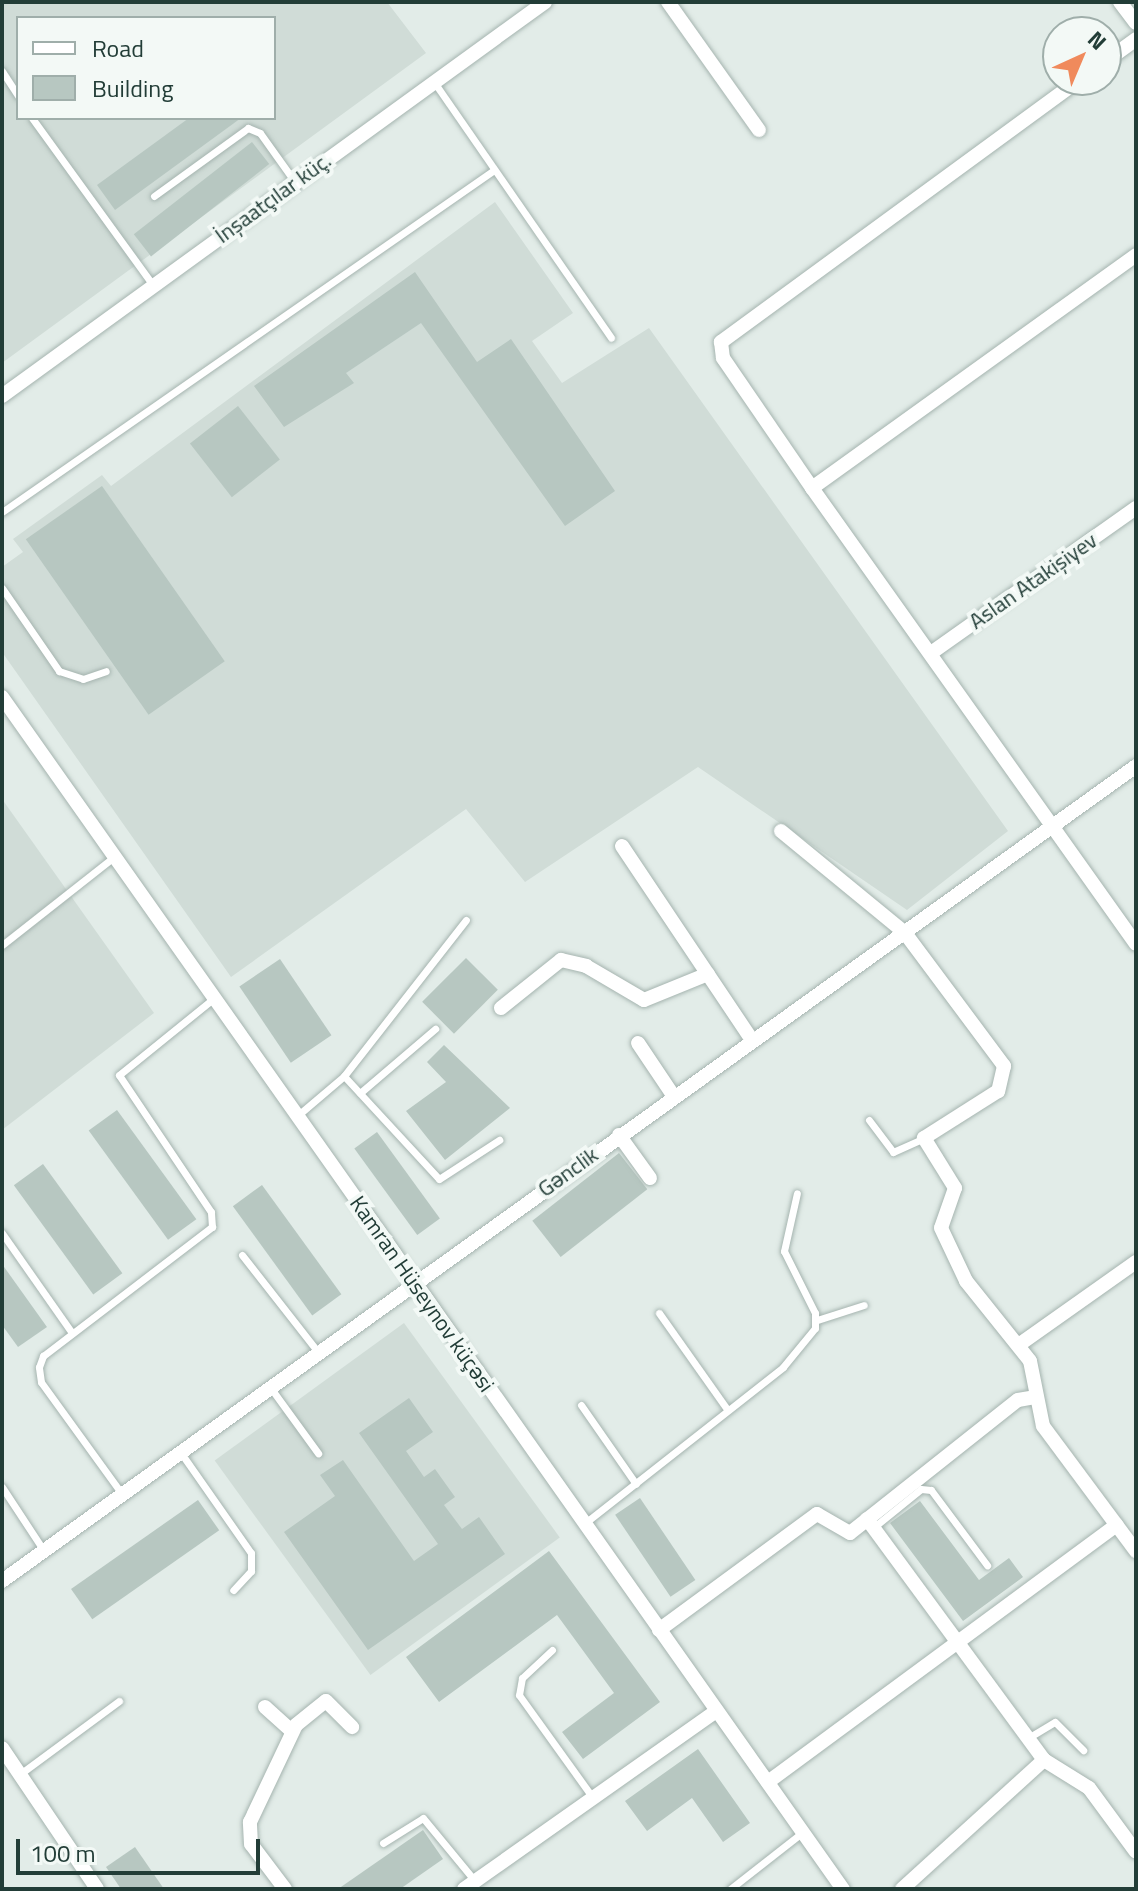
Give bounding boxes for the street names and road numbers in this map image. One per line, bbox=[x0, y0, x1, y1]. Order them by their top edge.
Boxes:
street label: İnşaatçılar küç. bbox=[210, 147, 336, 249]
street label: Aslan Atakişiyev bbox=[964, 527, 1102, 635]
street label: Gənclik bbox=[533, 1141, 603, 1203]
street label: Kamran Hüseynov küçəsi bbox=[344, 1191, 500, 1397]

